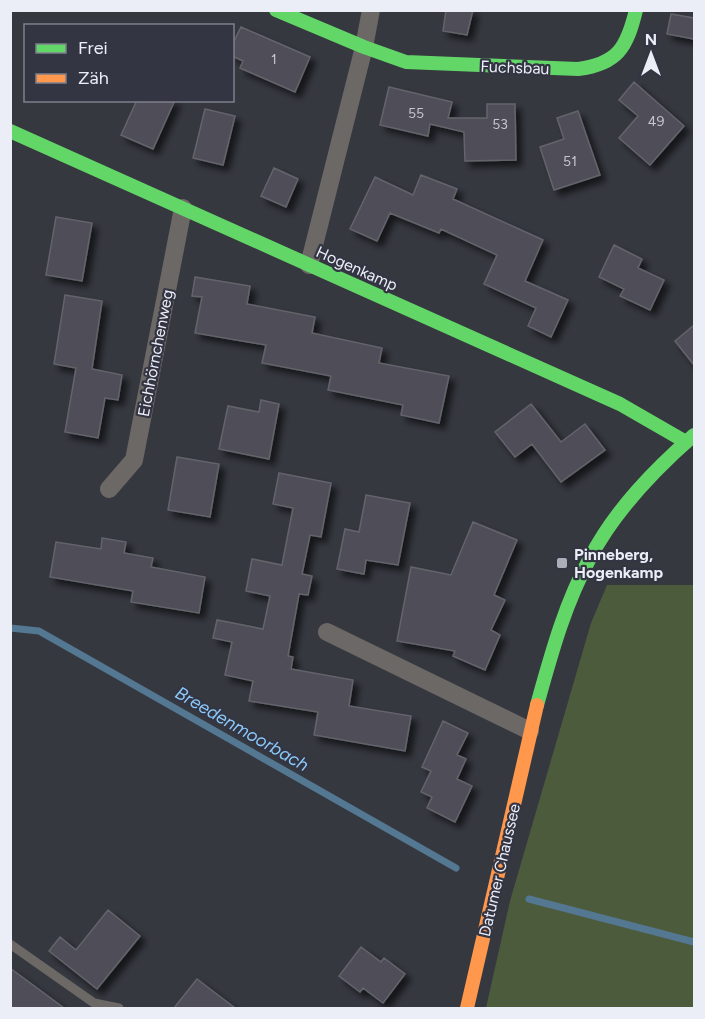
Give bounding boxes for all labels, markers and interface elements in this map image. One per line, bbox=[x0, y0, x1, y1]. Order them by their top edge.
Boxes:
legend bbox=[24, 24, 234, 102]
north arrow bbox=[621, 24, 681, 84]
text: N bbox=[645, 30, 657, 49]
text: Frei bbox=[78, 37, 108, 59]
house number: 1 bbox=[271, 51, 277, 68]
street label: Fuchsbau bbox=[480, 57, 550, 78]
text: Zäh bbox=[78, 67, 109, 89]
house number: 55 bbox=[408, 105, 424, 122]
house number: 49 bbox=[648, 113, 664, 130]
house number: 53 bbox=[492, 116, 508, 133]
house number: 51 bbox=[563, 153, 577, 170]
street label: Hogenkamp bbox=[313, 242, 400, 295]
street label: Eichhörnchenweg bbox=[134, 288, 177, 418]
place label: Pinneberg, Hogenkamp bbox=[574, 545, 664, 582]
marker: Pinneberg, Hogenkamp bbox=[555, 556, 569, 570]
water label: Breedenmoorbach bbox=[171, 682, 313, 776]
street label: Datumer Chaussee bbox=[475, 802, 524, 938]

